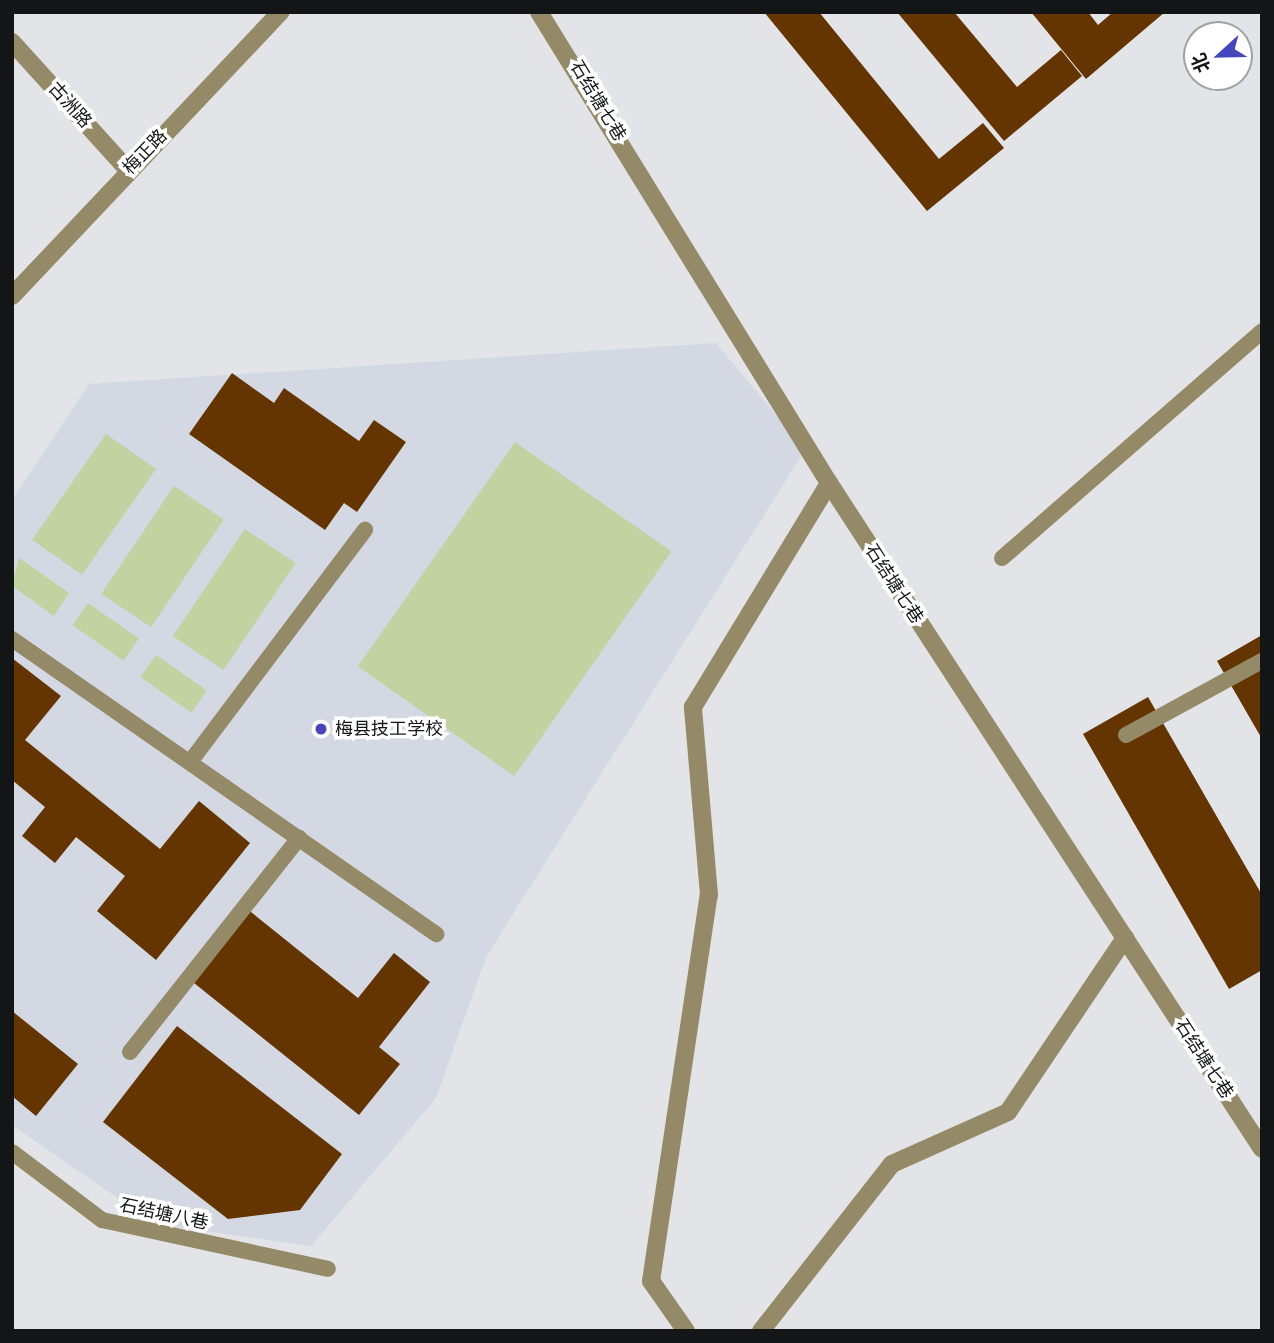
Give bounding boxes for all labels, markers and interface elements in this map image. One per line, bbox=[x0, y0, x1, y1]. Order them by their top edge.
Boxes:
north arrow bbox=[1183, 21, 1253, 91]
text: 北 bbox=[1187, 50, 1214, 76]
street label: 石结塘七巷 bbox=[566, 57, 630, 145]
street label: 古洲路 bbox=[44, 78, 96, 132]
street label: 梅正路 bbox=[118, 125, 172, 179]
street label: 石结塘七巷 bbox=[860, 540, 928, 628]
place label: 梅县技工学校 bbox=[335, 718, 443, 740]
marker: 梅县技工学校 bbox=[313, 721, 329, 737]
street label: 石结塘七巷 bbox=[1170, 1015, 1238, 1103]
street label: 石结塘八巷 bbox=[118, 1194, 210, 1234]

